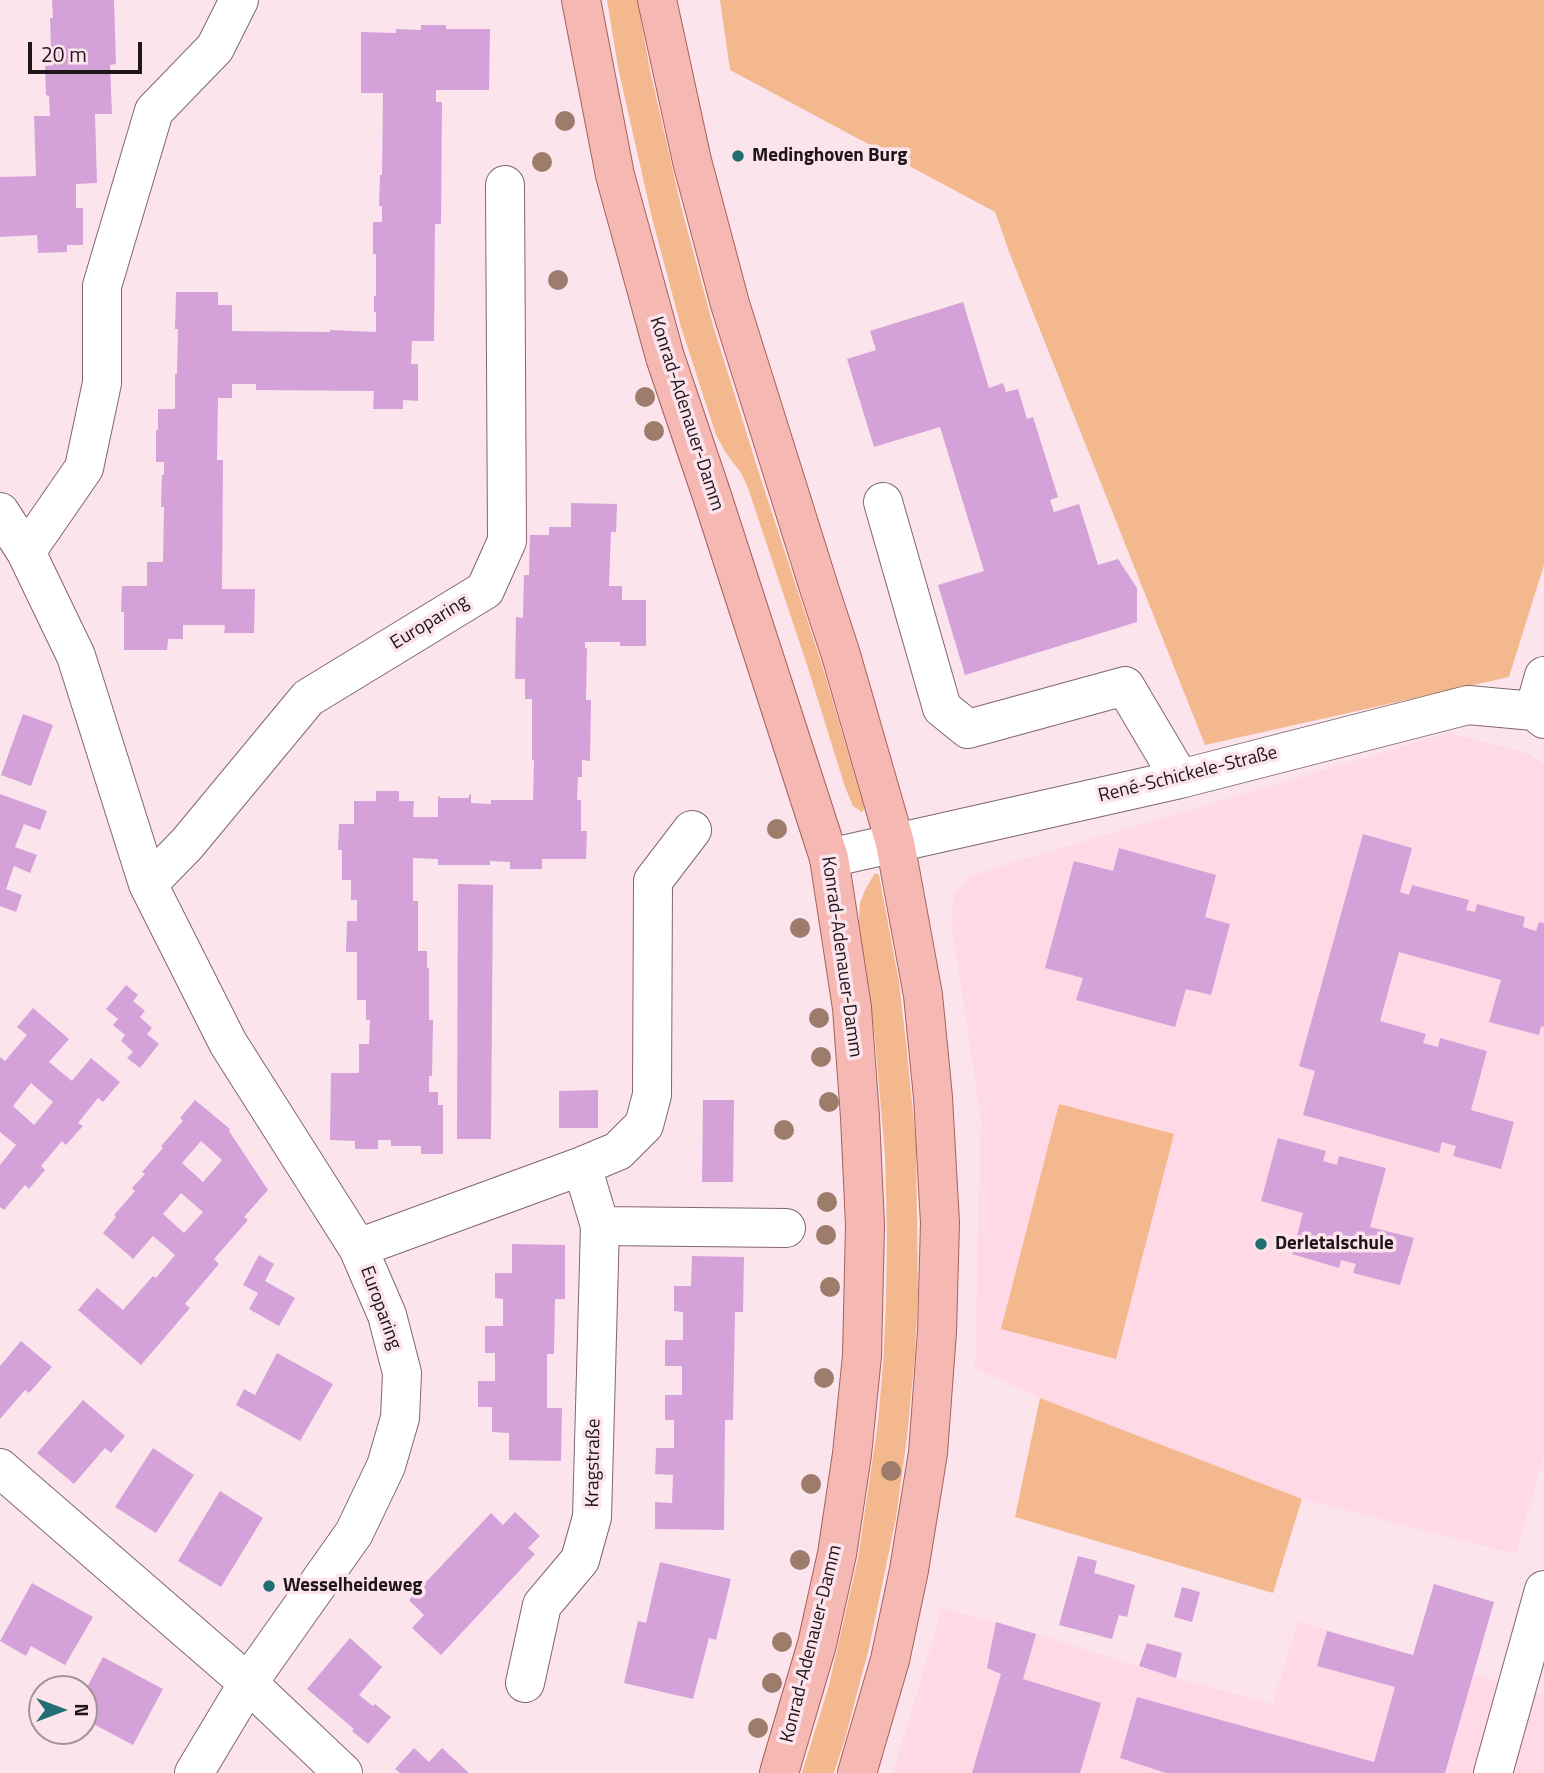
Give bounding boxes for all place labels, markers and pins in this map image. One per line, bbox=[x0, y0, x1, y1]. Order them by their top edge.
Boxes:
place label: Medinghoven Burg bbox=[752, 145, 907, 167]
marker: Medinghoven Burg bbox=[730, 148, 746, 164]
place label: Derletalschule bbox=[1275, 1233, 1394, 1255]
marker: Derletalschule bbox=[1253, 1236, 1269, 1252]
place label: Wesselheideweg bbox=[283, 1575, 422, 1597]
marker: Wesselheideweg bbox=[261, 1578, 277, 1594]

